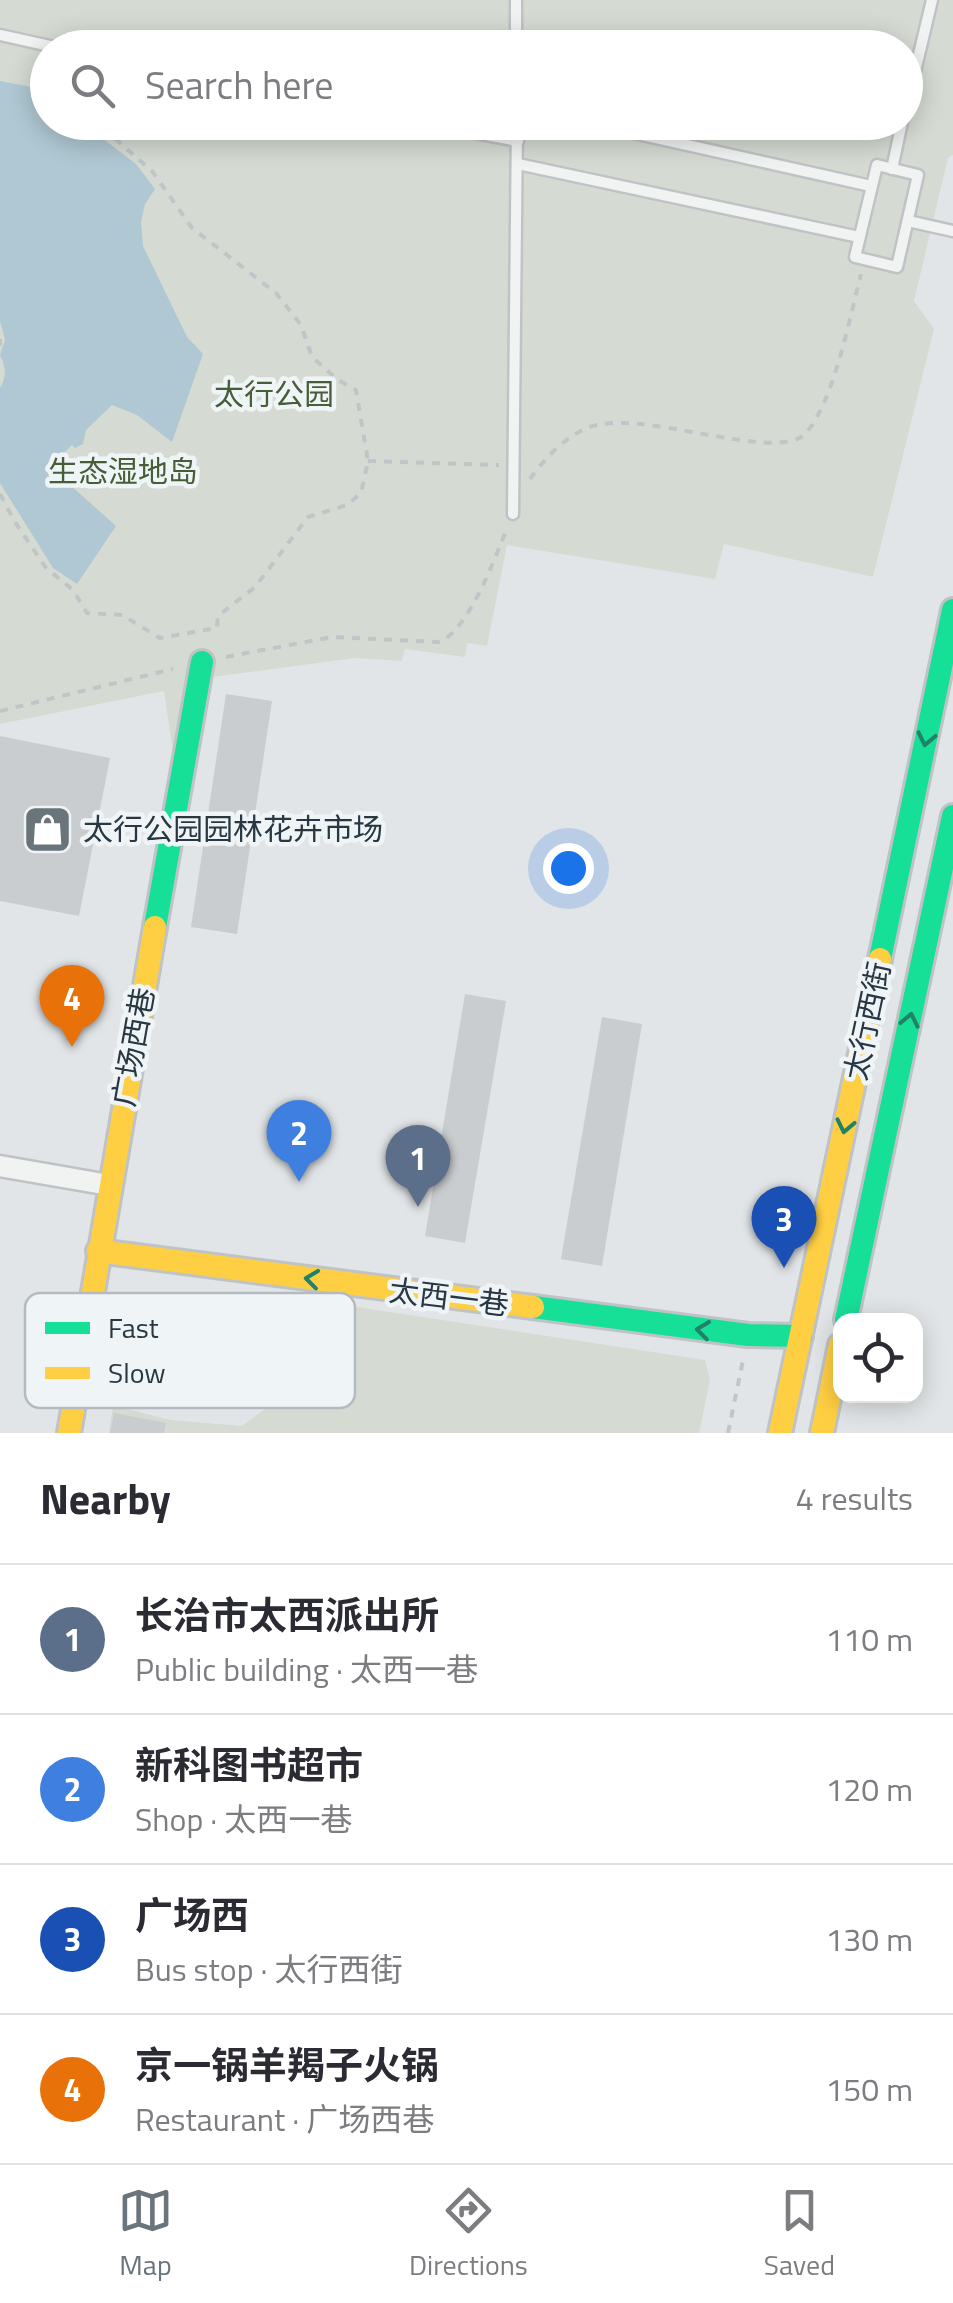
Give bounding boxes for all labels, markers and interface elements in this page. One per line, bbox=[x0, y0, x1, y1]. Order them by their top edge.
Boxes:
search box bbox=[30, 30, 923, 140]
text: Search here bbox=[145, 56, 333, 114]
icon: search bbox=[65, 58, 120, 113]
park label: 太行公园 bbox=[214, 371, 334, 417]
park label: 生态湿地岛 bbox=[48, 448, 198, 494]
one-way arrow bbox=[916, 730, 937, 747]
shop icon: 太行公园园林花卉市场 bbox=[22, 803, 74, 855]
place label: 太行公园园林花卉市场 bbox=[83, 806, 383, 852]
your location bbox=[543, 843, 594, 894]
street label: 太行西街 bbox=[832, 958, 902, 1084]
pin: 4 bbox=[40, 964, 104, 1047]
street label: 广场西巷 bbox=[100, 984, 166, 1110]
one-way arrow bbox=[898, 1012, 919, 1029]
pin: 2 bbox=[266, 1100, 332, 1182]
one-way arrow bbox=[835, 1117, 856, 1134]
pin: 1 bbox=[386, 1124, 450, 1207]
pin: 3 bbox=[752, 1186, 816, 1268]
street label: 太西一巷 bbox=[387, 1267, 511, 1327]
one-way arrow bbox=[303, 1269, 319, 1290]
legend bbox=[25, 1293, 355, 1408]
text: Fast bbox=[108, 1306, 159, 1349]
map controls bbox=[833, 1313, 923, 1403]
button: locate bbox=[833, 1313, 923, 1403]
one-way arrow bbox=[695, 1320, 712, 1341]
text: Slow bbox=[108, 1351, 166, 1394]
text: Nearby bbox=[40, 1466, 171, 1530]
text: 4 results bbox=[796, 1474, 913, 1522]
text: 长治市太西派出所 bbox=[135, 1586, 439, 1644]
text: 1 bbox=[64, 1615, 81, 1663]
text: 110 m bbox=[825, 1615, 913, 1663]
text: Public building · 太西一巷 bbox=[135, 1645, 478, 1693]
text: 新科图书超市 bbox=[135, 1736, 363, 1794]
text: 2 bbox=[64, 1765, 81, 1813]
text: 120 m bbox=[825, 1765, 913, 1813]
text: Shop · 太西一巷 bbox=[135, 1795, 352, 1843]
text: 广场西 bbox=[135, 1886, 249, 1944]
text: 3 bbox=[64, 1915, 81, 1963]
text: 130 m bbox=[825, 1915, 913, 1963]
text: Bus stop · 太行西街 bbox=[135, 1945, 403, 1993]
text: 京一锅羊羯子火锅 bbox=[135, 2036, 439, 2094]
text: 4 bbox=[64, 2065, 81, 2113]
text: 150 m bbox=[825, 2065, 913, 2113]
text: Restaurant · 广场西巷 bbox=[135, 2095, 434, 2143]
tab: Map bbox=[118, 2183, 173, 2286]
tab: Directions bbox=[409, 2183, 528, 2286]
tab: Saved bbox=[764, 2183, 835, 2286]

